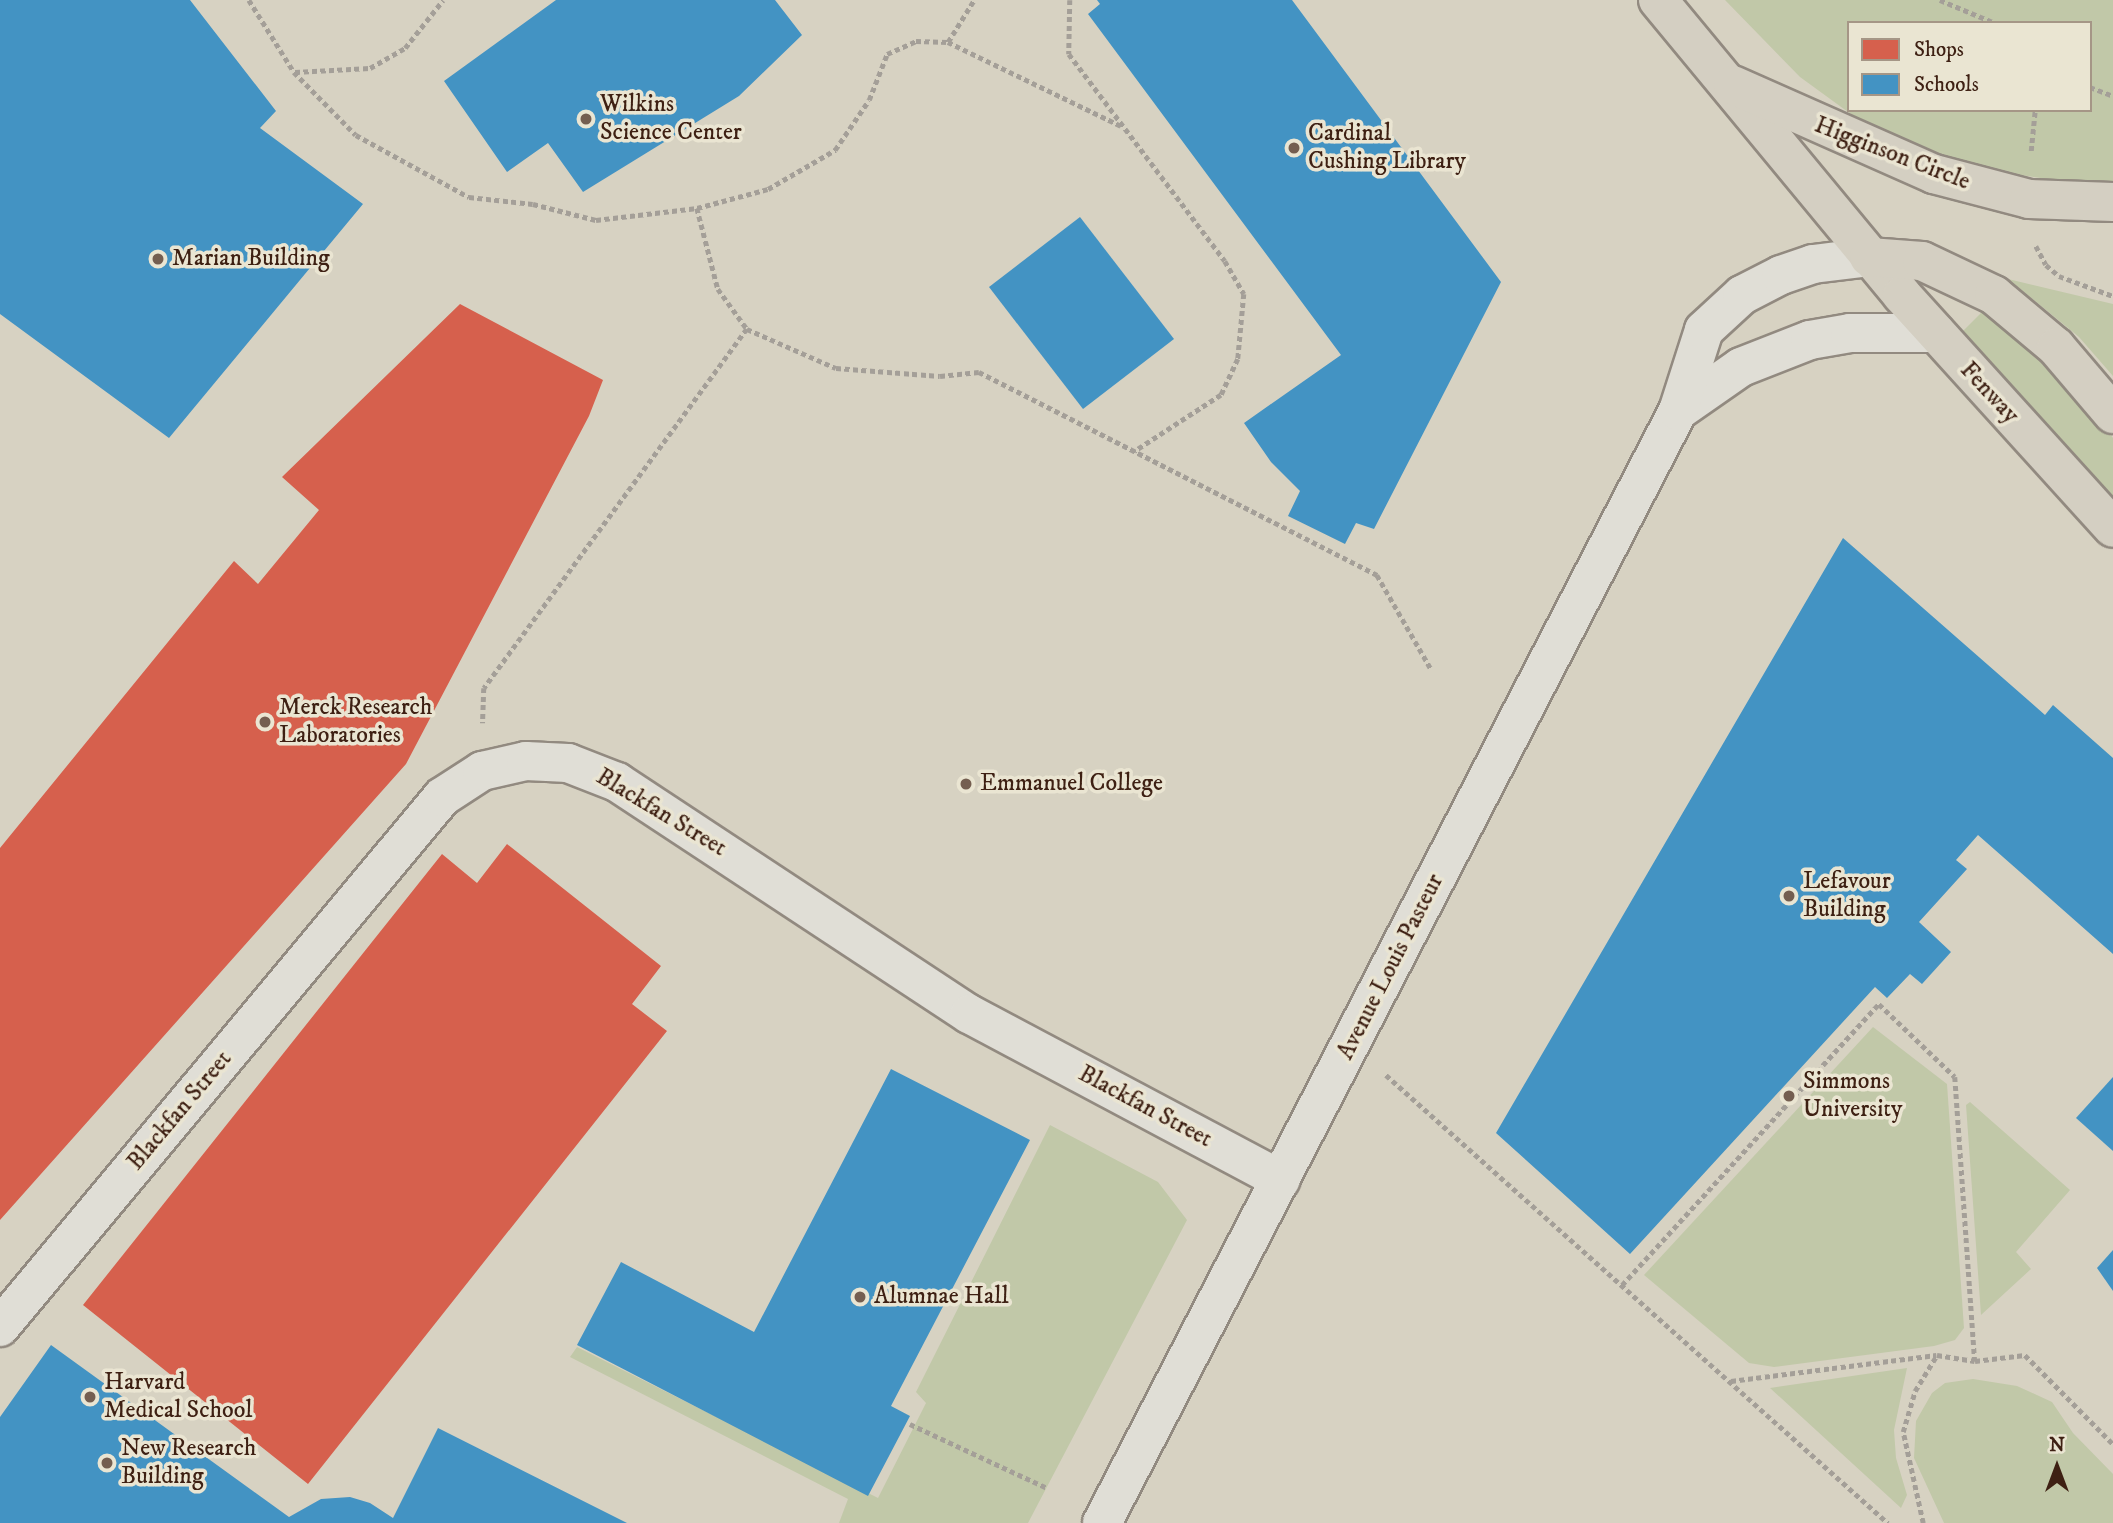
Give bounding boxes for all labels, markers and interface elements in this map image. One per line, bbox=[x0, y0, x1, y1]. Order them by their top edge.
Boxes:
legend bbox=[1847, 21, 2092, 112]
text: Shops bbox=[1914, 37, 1964, 63]
text: Schools bbox=[1914, 72, 1979, 98]
place label: Wilkins Science Center bbox=[600, 91, 742, 147]
marker: Wilkins Science Center bbox=[578, 111, 594, 127]
street label: Higginson Circle bbox=[1810, 111, 1974, 197]
place label: Cardinal Cushing Library bbox=[1308, 120, 1466, 176]
marker: Cardinal Cushing Library bbox=[1286, 140, 1302, 156]
place label: Marian Building bbox=[172, 245, 330, 273]
marker: Marian Building bbox=[150, 251, 166, 267]
street label: Fenway bbox=[1953, 356, 2025, 430]
place label: Merck Research Laboratories bbox=[279, 694, 432, 750]
marker: Merck Research Laboratories bbox=[257, 714, 273, 730]
street label: Blackfan Street bbox=[591, 763, 731, 863]
place label: Emmanuel College bbox=[980, 770, 1163, 798]
marker: Emmanuel College bbox=[958, 776, 974, 792]
place label: Lefavour Building bbox=[1803, 868, 1891, 924]
street label: Avenue Louis Pasteur bbox=[1332, 869, 1450, 1065]
marker: Lefavour Building bbox=[1781, 888, 1797, 904]
street label: Blackfan Street bbox=[122, 1045, 238, 1177]
street label: Blackfan Street bbox=[1073, 1060, 1217, 1154]
place label: Simmons University bbox=[1803, 1068, 1902, 1124]
marker: Simmons University bbox=[1781, 1088, 1797, 1104]
place label: Alumnae Hall bbox=[874, 1283, 1009, 1311]
marker: Alumnae Hall bbox=[852, 1289, 868, 1305]
place label: Harvard Medical School bbox=[104, 1369, 252, 1425]
marker: Harvard Medical School bbox=[82, 1389, 98, 1405]
north arrow bbox=[2022, 1432, 2092, 1502]
text: N bbox=[2049, 1434, 2065, 1457]
place label: New Research Building bbox=[121, 1435, 256, 1491]
marker: New Research Building bbox=[99, 1455, 115, 1471]

